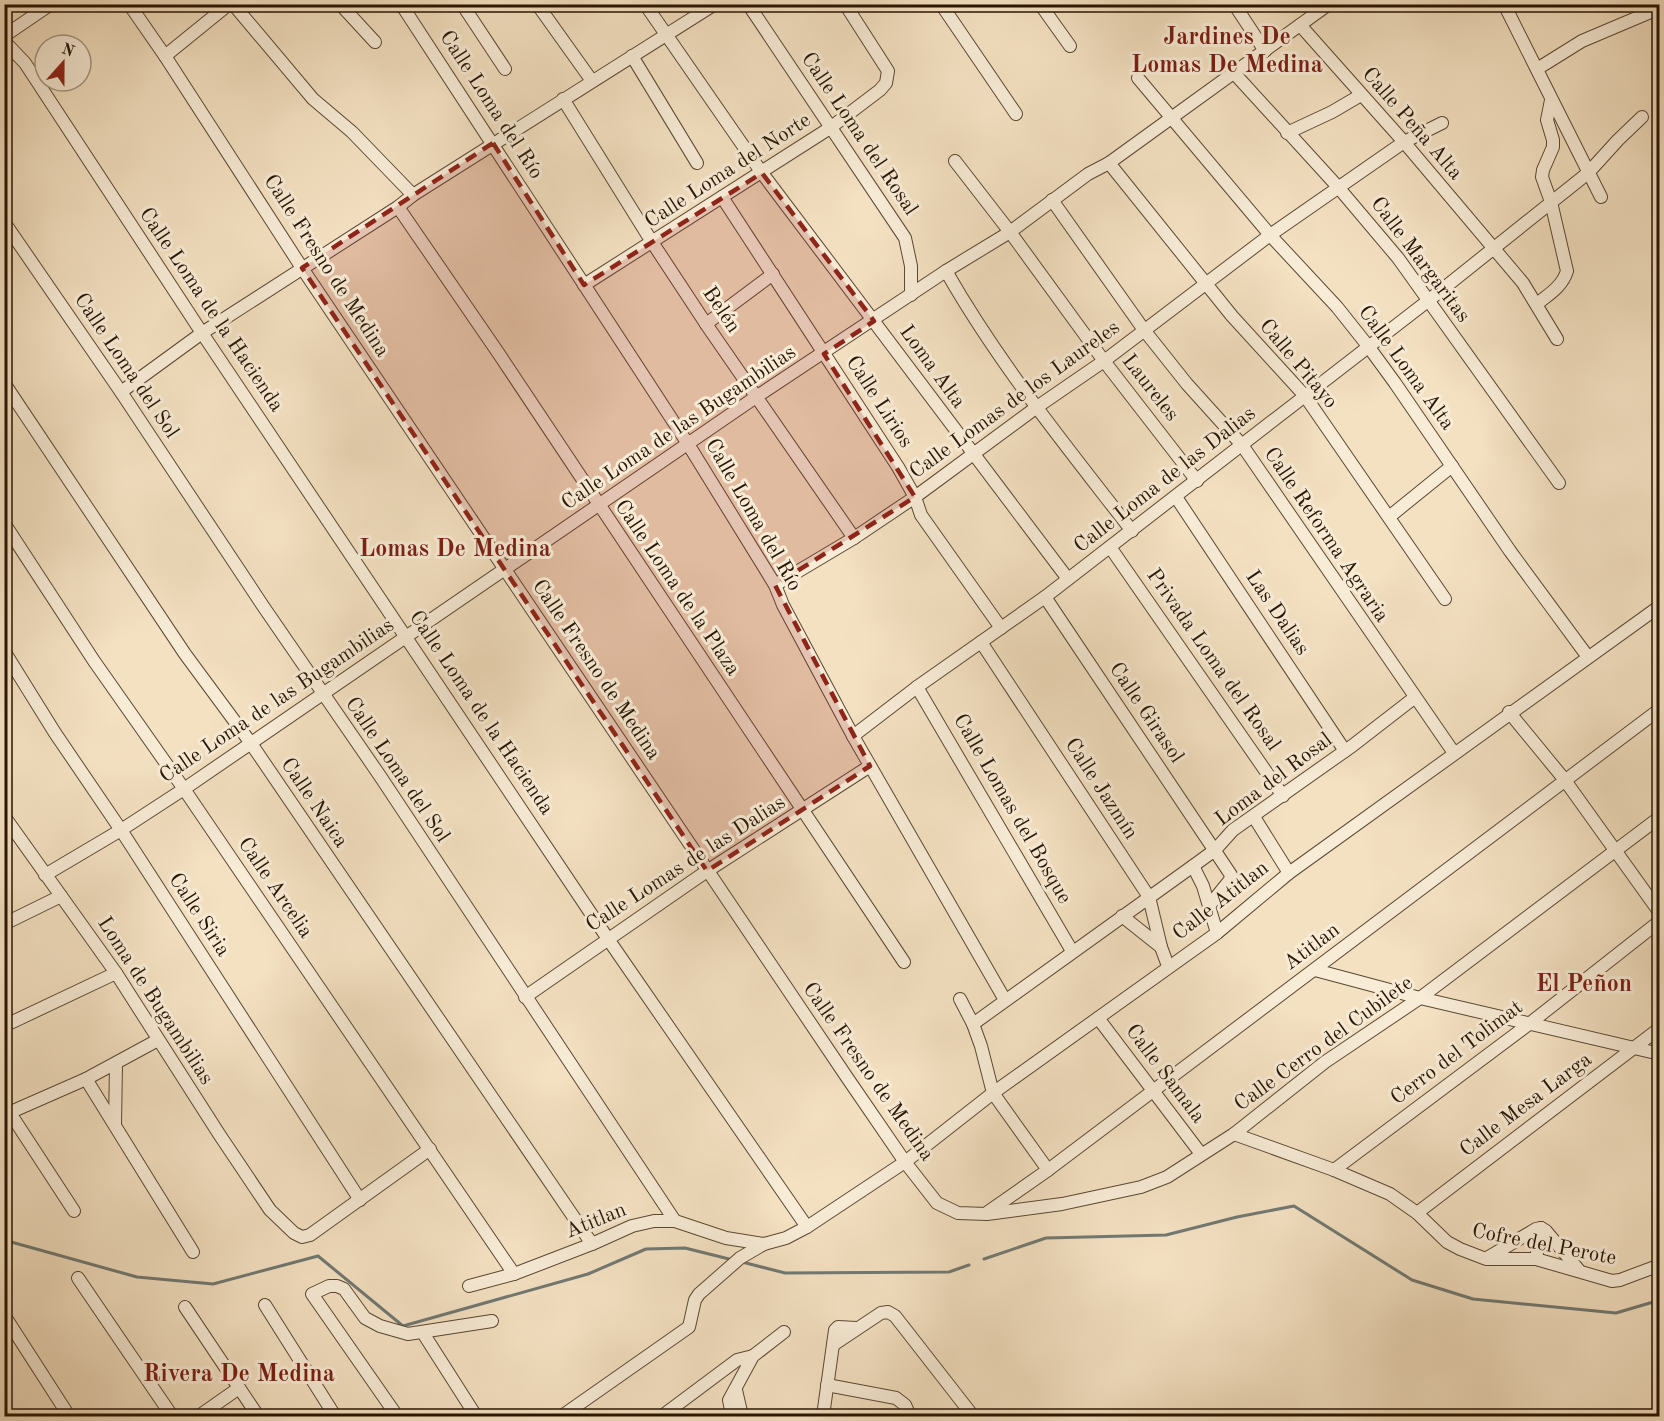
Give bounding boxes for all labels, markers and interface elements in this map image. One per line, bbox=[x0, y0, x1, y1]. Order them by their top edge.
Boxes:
district label: Jardines De Lomas De Medina bbox=[1131, 26, 1323, 78]
street label: Calle Loma del Río bbox=[435, 27, 547, 183]
north arrow bbox=[33, 33, 93, 93]
text: N bbox=[59, 41, 77, 61]
street label: Calle Loma del Rosal bbox=[797, 49, 921, 220]
street label: Calle Peña Alta bbox=[1358, 64, 1466, 184]
street label: Calle Loma del Norte bbox=[641, 110, 815, 232]
street label: Calle Fresno de Medina bbox=[259, 171, 393, 361]
street label: Calle Margaritas bbox=[1366, 193, 1474, 327]
street label: Calle Loma de la Hacienda bbox=[135, 204, 287, 416]
street label: Belén bbox=[698, 283, 744, 337]
street label: Calle Loma del Sol bbox=[70, 290, 182, 443]
street label: Calle Loma Alta bbox=[1354, 302, 1458, 434]
street label: Calle Pitayo bbox=[1255, 315, 1341, 413]
street label: Calle Lomas de los Laureles bbox=[906, 317, 1124, 483]
street label: Loma Alta bbox=[895, 322, 969, 412]
street label: Calle Loma de las Bugambilias bbox=[558, 342, 800, 514]
street label: Laureles bbox=[1118, 351, 1182, 425]
street label: Calle Lirios bbox=[842, 352, 916, 452]
street label: Calle Loma de las Dalias bbox=[1070, 403, 1260, 557]
street label: Calle Loma del Río bbox=[701, 435, 805, 595]
street label: Calle Reforma Agraria bbox=[1260, 444, 1392, 626]
street label: Calle Loma de la Plaza bbox=[610, 496, 744, 680]
district label: Lomas De Medina bbox=[359, 538, 551, 562]
street label: Privada Loma del Rosal bbox=[1142, 565, 1284, 755]
street label: Las Dalias bbox=[1241, 567, 1313, 659]
street label: Calle Fresno de Medina bbox=[528, 576, 664, 764]
street label: Calle Loma de la Hacienda bbox=[405, 607, 557, 819]
street label: Calle Loma de las Bugambilias bbox=[156, 615, 398, 787]
street label: Calle Girasol bbox=[1105, 659, 1187, 767]
street label: Calle Loma del Sol bbox=[341, 694, 453, 847]
street label: Calle Lomas del Bosque bbox=[949, 710, 1075, 908]
street label: Loma del Rosal bbox=[1212, 729, 1337, 831]
street label: Calle Jazmín bbox=[1061, 735, 1141, 843]
street label: Calle Naica bbox=[276, 754, 352, 852]
street label: Calle Lomas de las Dalias bbox=[583, 792, 789, 936]
street label: Calle Arcelia bbox=[234, 834, 316, 942]
street label: Calle Atitlan bbox=[1169, 857, 1273, 945]
street label: Calle Siria bbox=[164, 870, 234, 960]
street label: Loma de Bugambilias bbox=[93, 913, 217, 1089]
street label: Atitlan bbox=[1280, 919, 1344, 975]
street label: Calle Cerro del Cubilete bbox=[1231, 972, 1417, 1116]
district label: El Peñon bbox=[1536, 973, 1632, 997]
street label: Calle Fresno de Medina bbox=[798, 979, 938, 1165]
street label: Cerro del Tolimat bbox=[1387, 997, 1527, 1109]
street label: Calle Samala bbox=[1121, 1021, 1209, 1127]
street label: Calle Mesa Larga bbox=[1456, 1049, 1596, 1161]
street label: Atitlan bbox=[562, 1199, 630, 1243]
street label: Cofre del Perote bbox=[1470, 1221, 1618, 1269]
district label: Rivera De Medina bbox=[143, 1363, 335, 1387]

